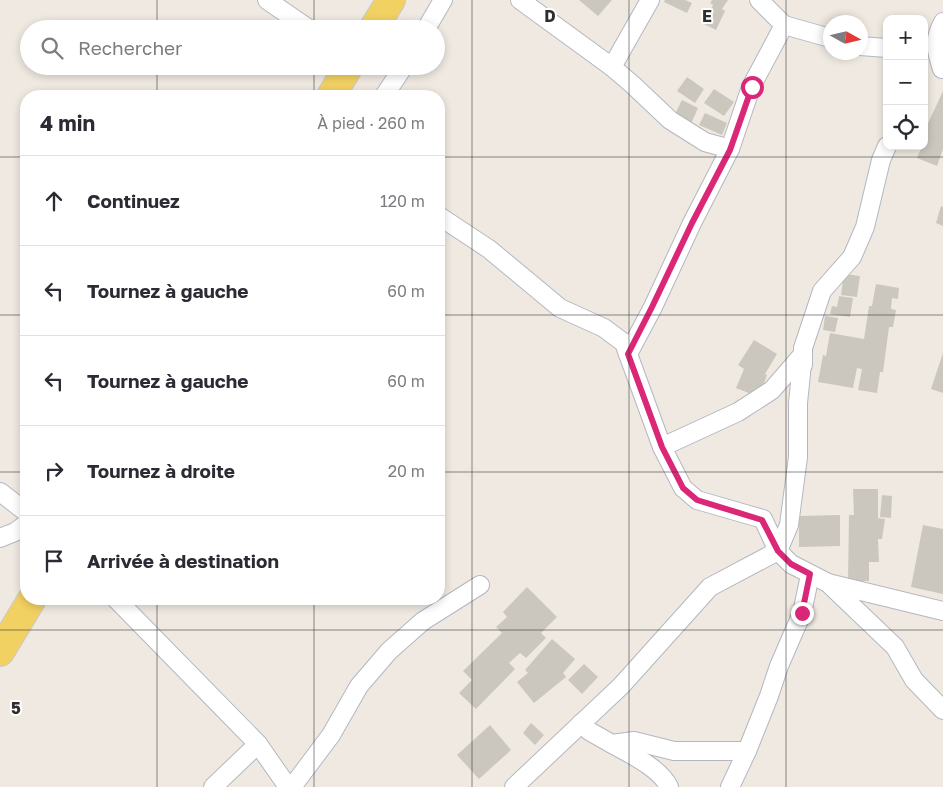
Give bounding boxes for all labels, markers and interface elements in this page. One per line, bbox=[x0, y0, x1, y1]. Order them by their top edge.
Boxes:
text: D bbox=[544, 6, 556, 26]
text: E bbox=[702, 6, 712, 26]
north arrow bbox=[823, 15, 868, 60]
map controls bbox=[883, 15, 928, 150]
button: + bbox=[883, 15, 928, 60]
search box bbox=[20, 20, 445, 75]
icon: search bbox=[38, 34, 66, 62]
text: Rechercher bbox=[78, 36, 183, 59]
button: − bbox=[883, 60, 928, 105]
route start bbox=[741, 76, 764, 99]
button: locate bbox=[883, 105, 928, 150]
text: 4 min bbox=[40, 110, 95, 136]
text: À pied · 260 m bbox=[317, 113, 425, 133]
icon: ahead bbox=[40, 187, 68, 215]
text: Continuez bbox=[87, 189, 180, 212]
text: 120 m bbox=[380, 191, 425, 211]
icon: left bbox=[40, 277, 68, 305]
text: Tournez à gauche bbox=[87, 279, 248, 302]
text: 60 m bbox=[387, 281, 425, 301]
icon: left bbox=[40, 367, 68, 395]
text: Tournez à gauche bbox=[87, 369, 248, 392]
text: 60 m bbox=[387, 371, 425, 391]
icon: right bbox=[40, 457, 68, 485]
text: Tournez à droite bbox=[87, 459, 235, 482]
text: 20 m bbox=[388, 461, 425, 481]
icon: arrive bbox=[40, 547, 68, 575]
text: Arrivée à destination bbox=[87, 549, 279, 572]
route end bbox=[791, 602, 814, 625]
text: 5 bbox=[11, 698, 21, 718]

